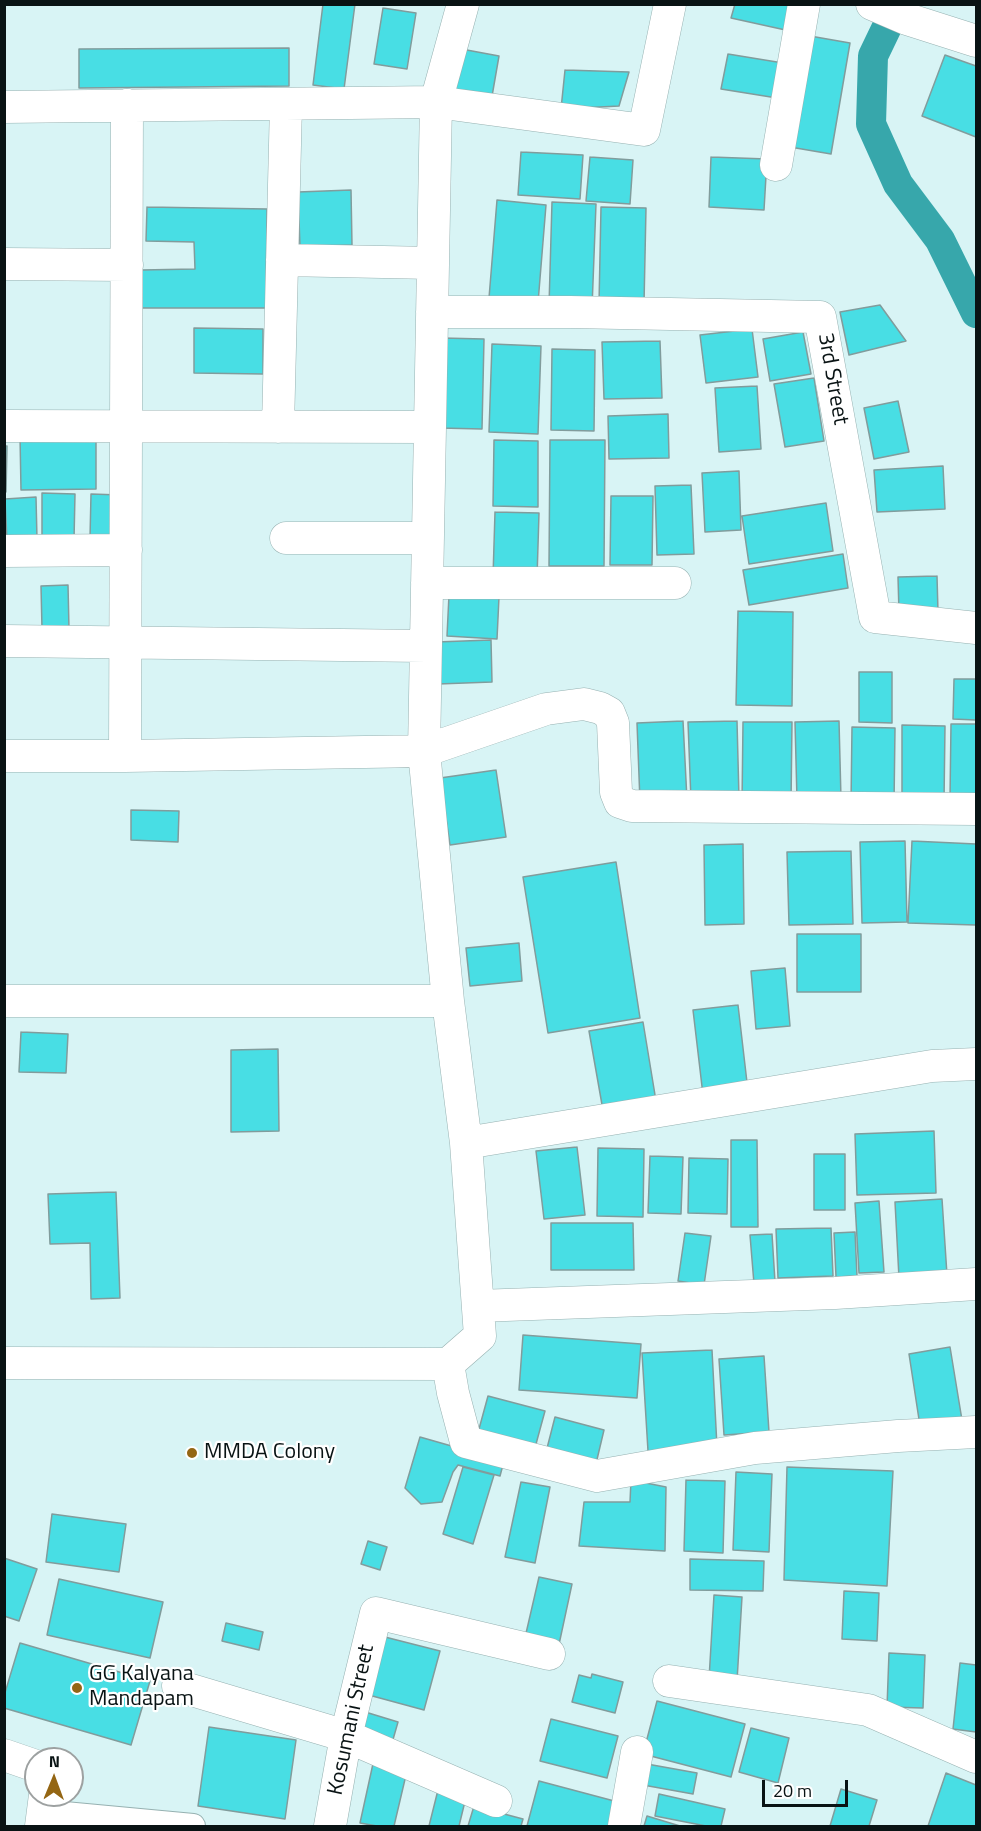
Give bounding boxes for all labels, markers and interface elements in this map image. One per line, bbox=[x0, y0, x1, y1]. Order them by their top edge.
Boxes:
street label: 3rd Street bbox=[811, 331, 853, 427]
place label: MMDA Colony bbox=[204, 1440, 335, 1466]
marker: MMDA Colony bbox=[185, 1446, 199, 1460]
street label: Kosumani Street bbox=[323, 1642, 381, 1798]
place label: GG Kalyana Mandapam bbox=[89, 1662, 194, 1714]
marker: GG Kalyana Mandapam bbox=[70, 1681, 84, 1695]
north arrow bbox=[24, 1747, 84, 1807]
text: N bbox=[49, 1749, 60, 1773]
scale bar bbox=[765, 1768, 850, 1806]
text: 20 m bbox=[773, 1777, 812, 1804]

